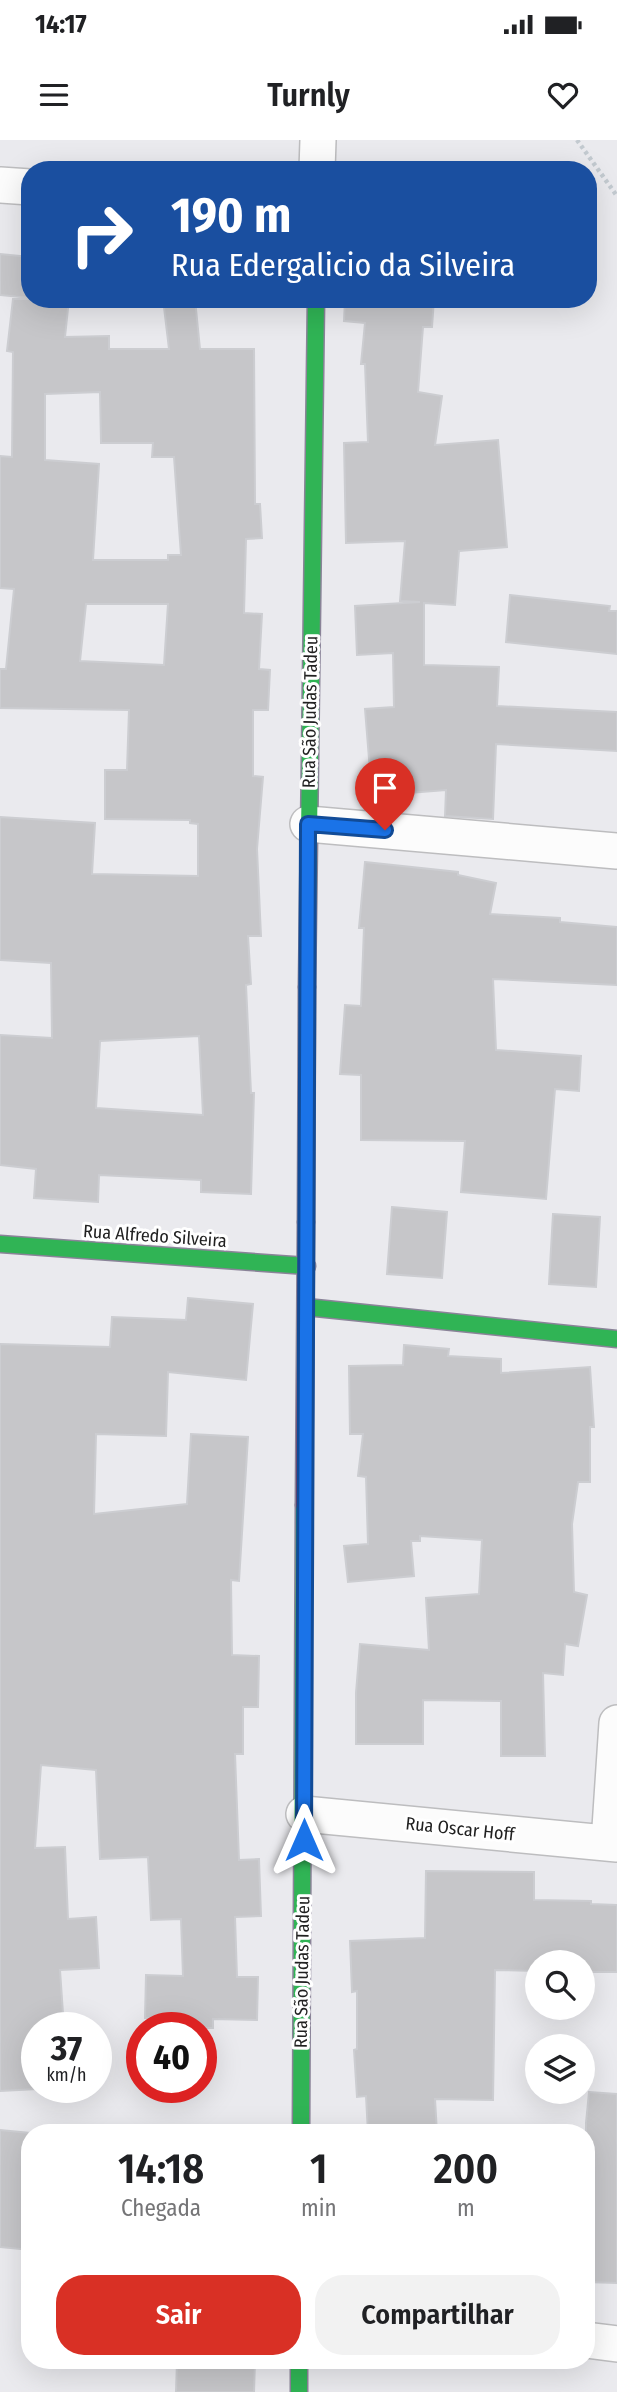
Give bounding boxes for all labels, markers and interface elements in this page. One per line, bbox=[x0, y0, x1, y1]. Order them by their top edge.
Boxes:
text: 14:17 bbox=[35, 9, 87, 40]
icon: menu bbox=[35, 76, 73, 114]
text: Turnly bbox=[267, 76, 350, 114]
icon: heart bbox=[544, 76, 582, 114]
text: 190 m bbox=[171, 186, 291, 245]
icon: right bbox=[56, 189, 147, 280]
text: Rua Edergalicio da Silveira bbox=[171, 246, 515, 284]
street label: Rua São Judas Tadeu bbox=[298, 636, 322, 788]
pin bbox=[355, 758, 415, 830]
icon: arrive bbox=[366, 769, 404, 807]
street label: Rua Alfredo Silveira bbox=[82, 1220, 228, 1252]
position arrow bbox=[267, 1803, 341, 1877]
street label: Rua Oscar Hoff bbox=[404, 1812, 517, 1846]
street label: Rua São Judas Tadeu bbox=[290, 1896, 314, 2048]
map controls bbox=[525, 1950, 595, 2104]
button: search bbox=[525, 1950, 595, 2020]
speed limit sign: 40 bbox=[126, 2012, 217, 2103]
text: 37 bbox=[51, 2027, 82, 2069]
button: layers bbox=[525, 2034, 595, 2104]
text: km/h bbox=[46, 2064, 87, 2086]
text: 14:18 bbox=[118, 2144, 204, 2194]
text: 1 bbox=[310, 2144, 328, 2194]
text: 200 bbox=[434, 2144, 498, 2194]
text: Chegada bbox=[121, 2194, 201, 2222]
text: min bbox=[301, 2194, 337, 2222]
text: m bbox=[457, 2194, 475, 2222]
button: Sair bbox=[56, 2275, 301, 2355]
button: Compartilhar bbox=[315, 2275, 560, 2355]

